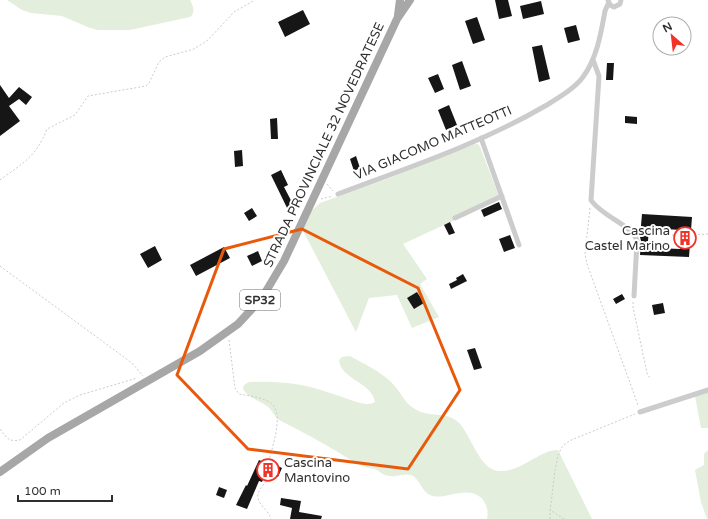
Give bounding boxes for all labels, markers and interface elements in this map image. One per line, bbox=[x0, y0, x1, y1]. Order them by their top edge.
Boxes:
north arrow bbox=[652, 16, 692, 56]
street label: STRADA PROVINCIALE 32 NOVEDRATESE bbox=[260, 20, 388, 270]
text: N bbox=[661, 20, 674, 35]
street label: VIA GIACOMO MATTEOTTI bbox=[352, 102, 514, 184]
place label: Cascina Castel Marino bbox=[585, 223, 670, 254]
building icon: Cascina Castel Marino bbox=[672, 225, 698, 251]
road number: SP32 bbox=[240, 290, 280, 310]
place label: Cascina Mantovino bbox=[284, 455, 350, 486]
building icon: Cascina Mantovino bbox=[255, 457, 281, 483]
scale bar bbox=[18, 477, 112, 503]
text: 100 m bbox=[24, 484, 61, 498]

